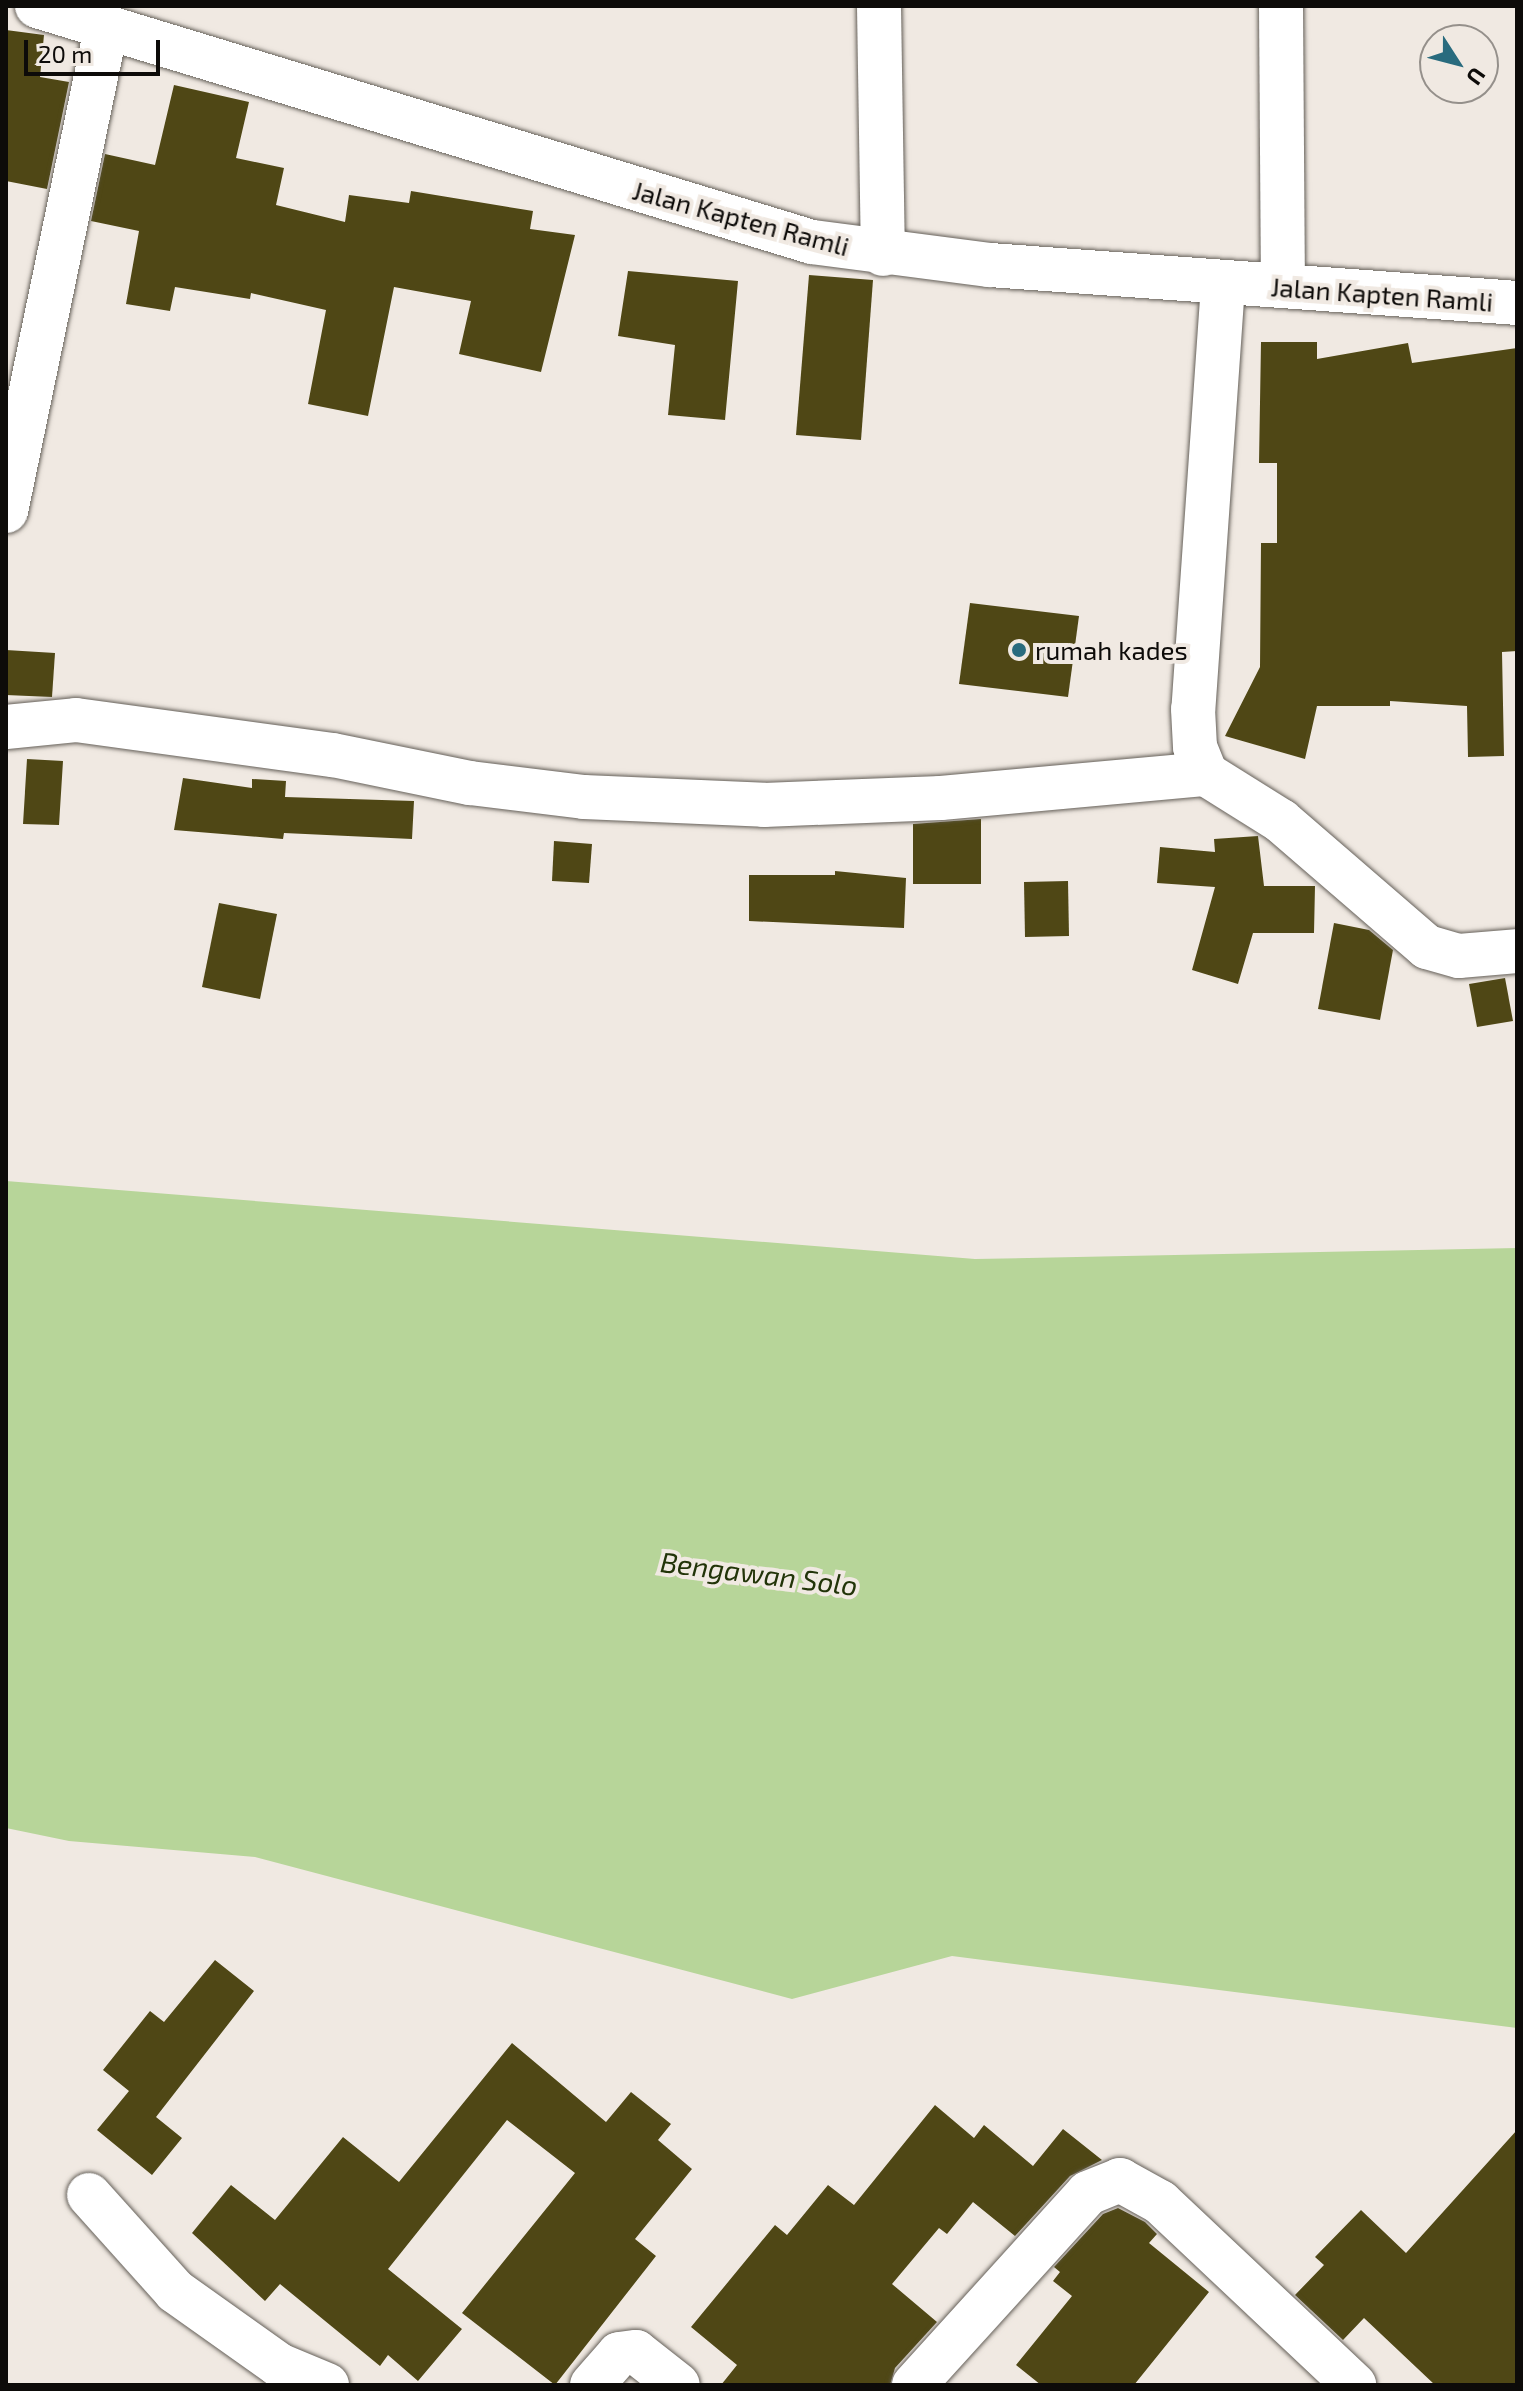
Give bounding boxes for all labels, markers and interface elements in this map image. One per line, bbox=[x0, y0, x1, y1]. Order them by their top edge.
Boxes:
scale bar bbox=[28, 24, 164, 74]
north arrow bbox=[1419, 24, 1499, 104]
text: 20 m bbox=[38, 39, 92, 68]
text: U bbox=[1462, 63, 1492, 91]
street label: Jalan Kapten Ramli bbox=[629, 174, 853, 262]
street label: Jalan Kapten Ramli bbox=[1270, 271, 1494, 317]
place label: rumah kades bbox=[1035, 634, 1188, 666]
marker: rumah kades bbox=[1010, 641, 1028, 659]
water label: Bengawan Solo bbox=[658, 1544, 860, 1602]

